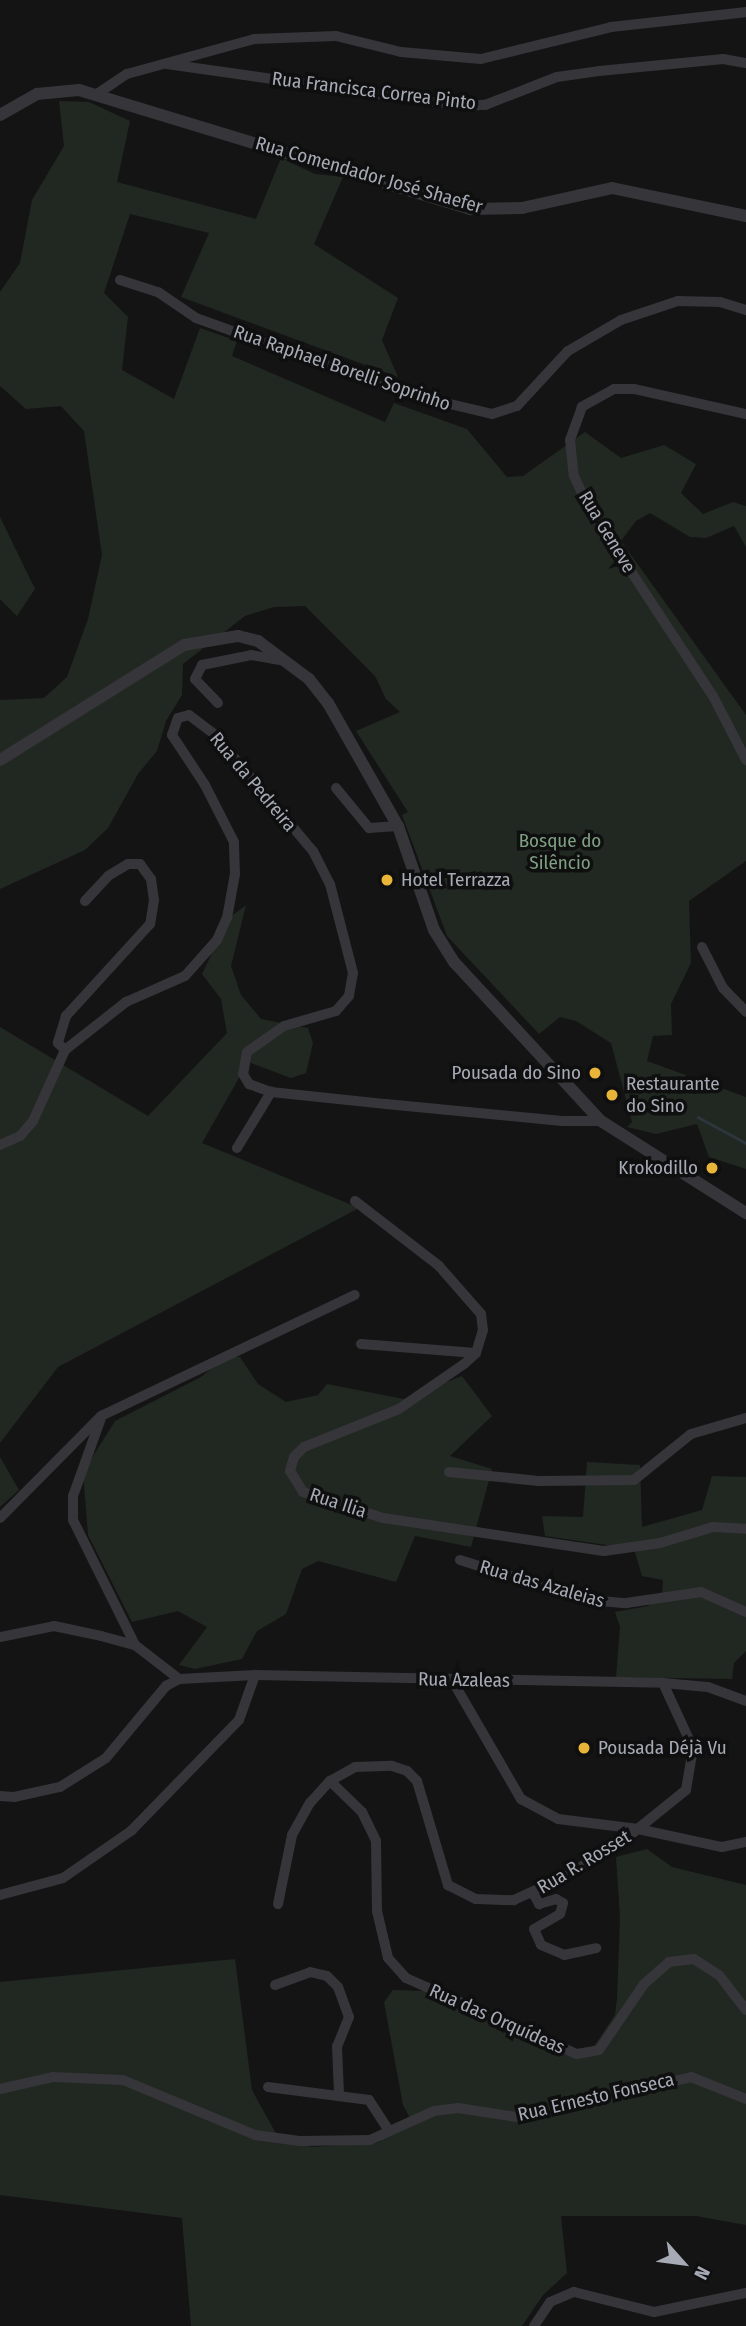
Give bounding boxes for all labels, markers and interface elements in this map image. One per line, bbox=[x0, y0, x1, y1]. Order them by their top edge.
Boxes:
street label: Rua Francisca Correa Pinto bbox=[271, 67, 477, 115]
street label: Rua Comendador José Shaefer bbox=[253, 132, 485, 218]
street label: Rua Raphael Borelli Soprinho bbox=[231, 320, 453, 416]
street label: Rua Geneve bbox=[574, 487, 640, 577]
street label: Rua da Pedreira bbox=[205, 728, 301, 836]
park label: Bosque do Silêncio bbox=[519, 830, 601, 874]
place label: Hotel Terrazza bbox=[401, 869, 511, 891]
marker: Hotel Terrazza bbox=[379, 872, 395, 888]
place label: Pousada do Sino bbox=[452, 1062, 581, 1084]
marker: Pousada do Sino bbox=[587, 1065, 603, 1081]
place label: Restaurante do Sino bbox=[626, 1073, 720, 1117]
marker: Restaurante do Sino bbox=[604, 1087, 620, 1103]
place label: Krokodillo bbox=[618, 1157, 698, 1179]
marker: Krokodillo bbox=[704, 1160, 720, 1176]
street label: Rua Ilia bbox=[307, 1483, 369, 1523]
street label: Rua das Azaleias bbox=[477, 1555, 607, 1613]
street label: Rua Azaleas bbox=[418, 1668, 510, 1692]
place label: Pousada Déjà Vu bbox=[598, 1737, 727, 1759]
marker: Pousada Déjà Vu bbox=[576, 1740, 592, 1756]
street label: Rua R. Rosset bbox=[533, 1825, 635, 1899]
street label: Rua das Orquídeas bbox=[426, 1979, 568, 2059]
street label: Rua Ernesto Fonseca bbox=[516, 2068, 676, 2126]
north arrow bbox=[648, 2228, 718, 2298]
text: N bbox=[689, 2263, 715, 2284]

